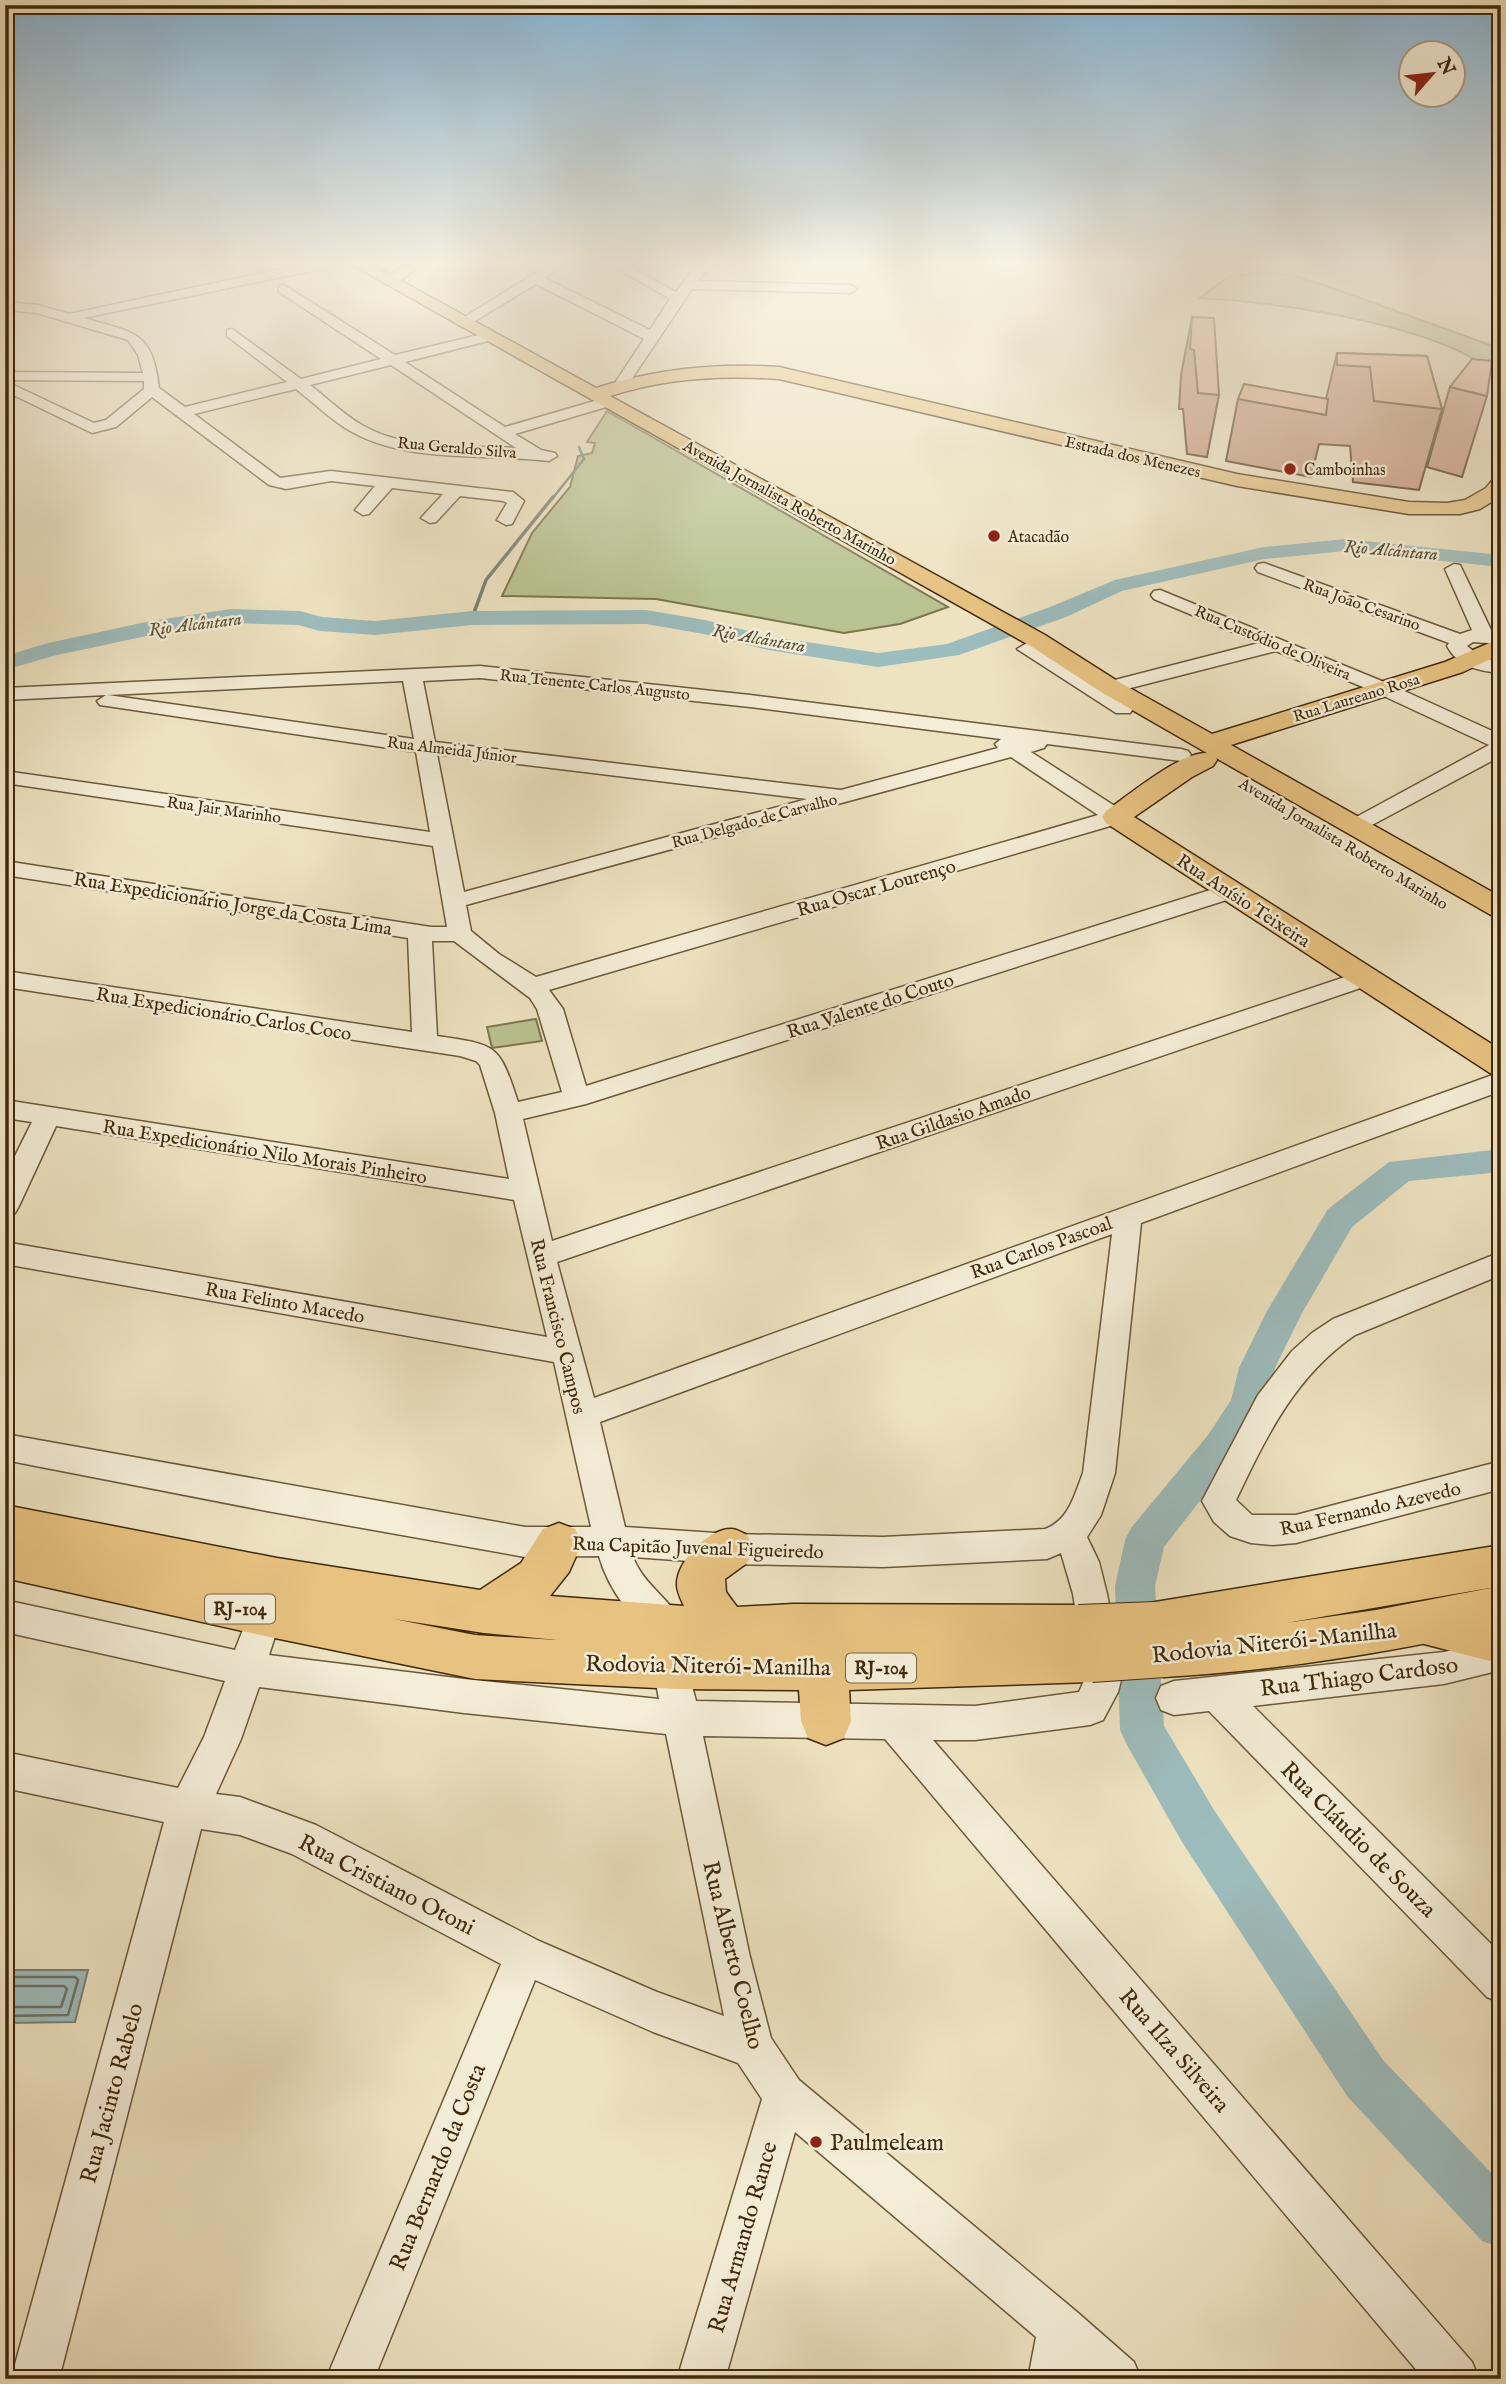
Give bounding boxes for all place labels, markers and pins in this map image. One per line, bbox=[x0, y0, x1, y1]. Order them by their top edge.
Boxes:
marker: Camboinhas bbox=[1282, 461, 1298, 477]
place label: Camboinhas bbox=[1304, 461, 1386, 481]
marker: Atacadão bbox=[986, 528, 1002, 544]
place label: Atacadão bbox=[1007, 528, 1069, 548]
place label: Paulmeleam bbox=[830, 2129, 944, 2158]
marker: Paulmeleam bbox=[808, 2134, 824, 2150]

